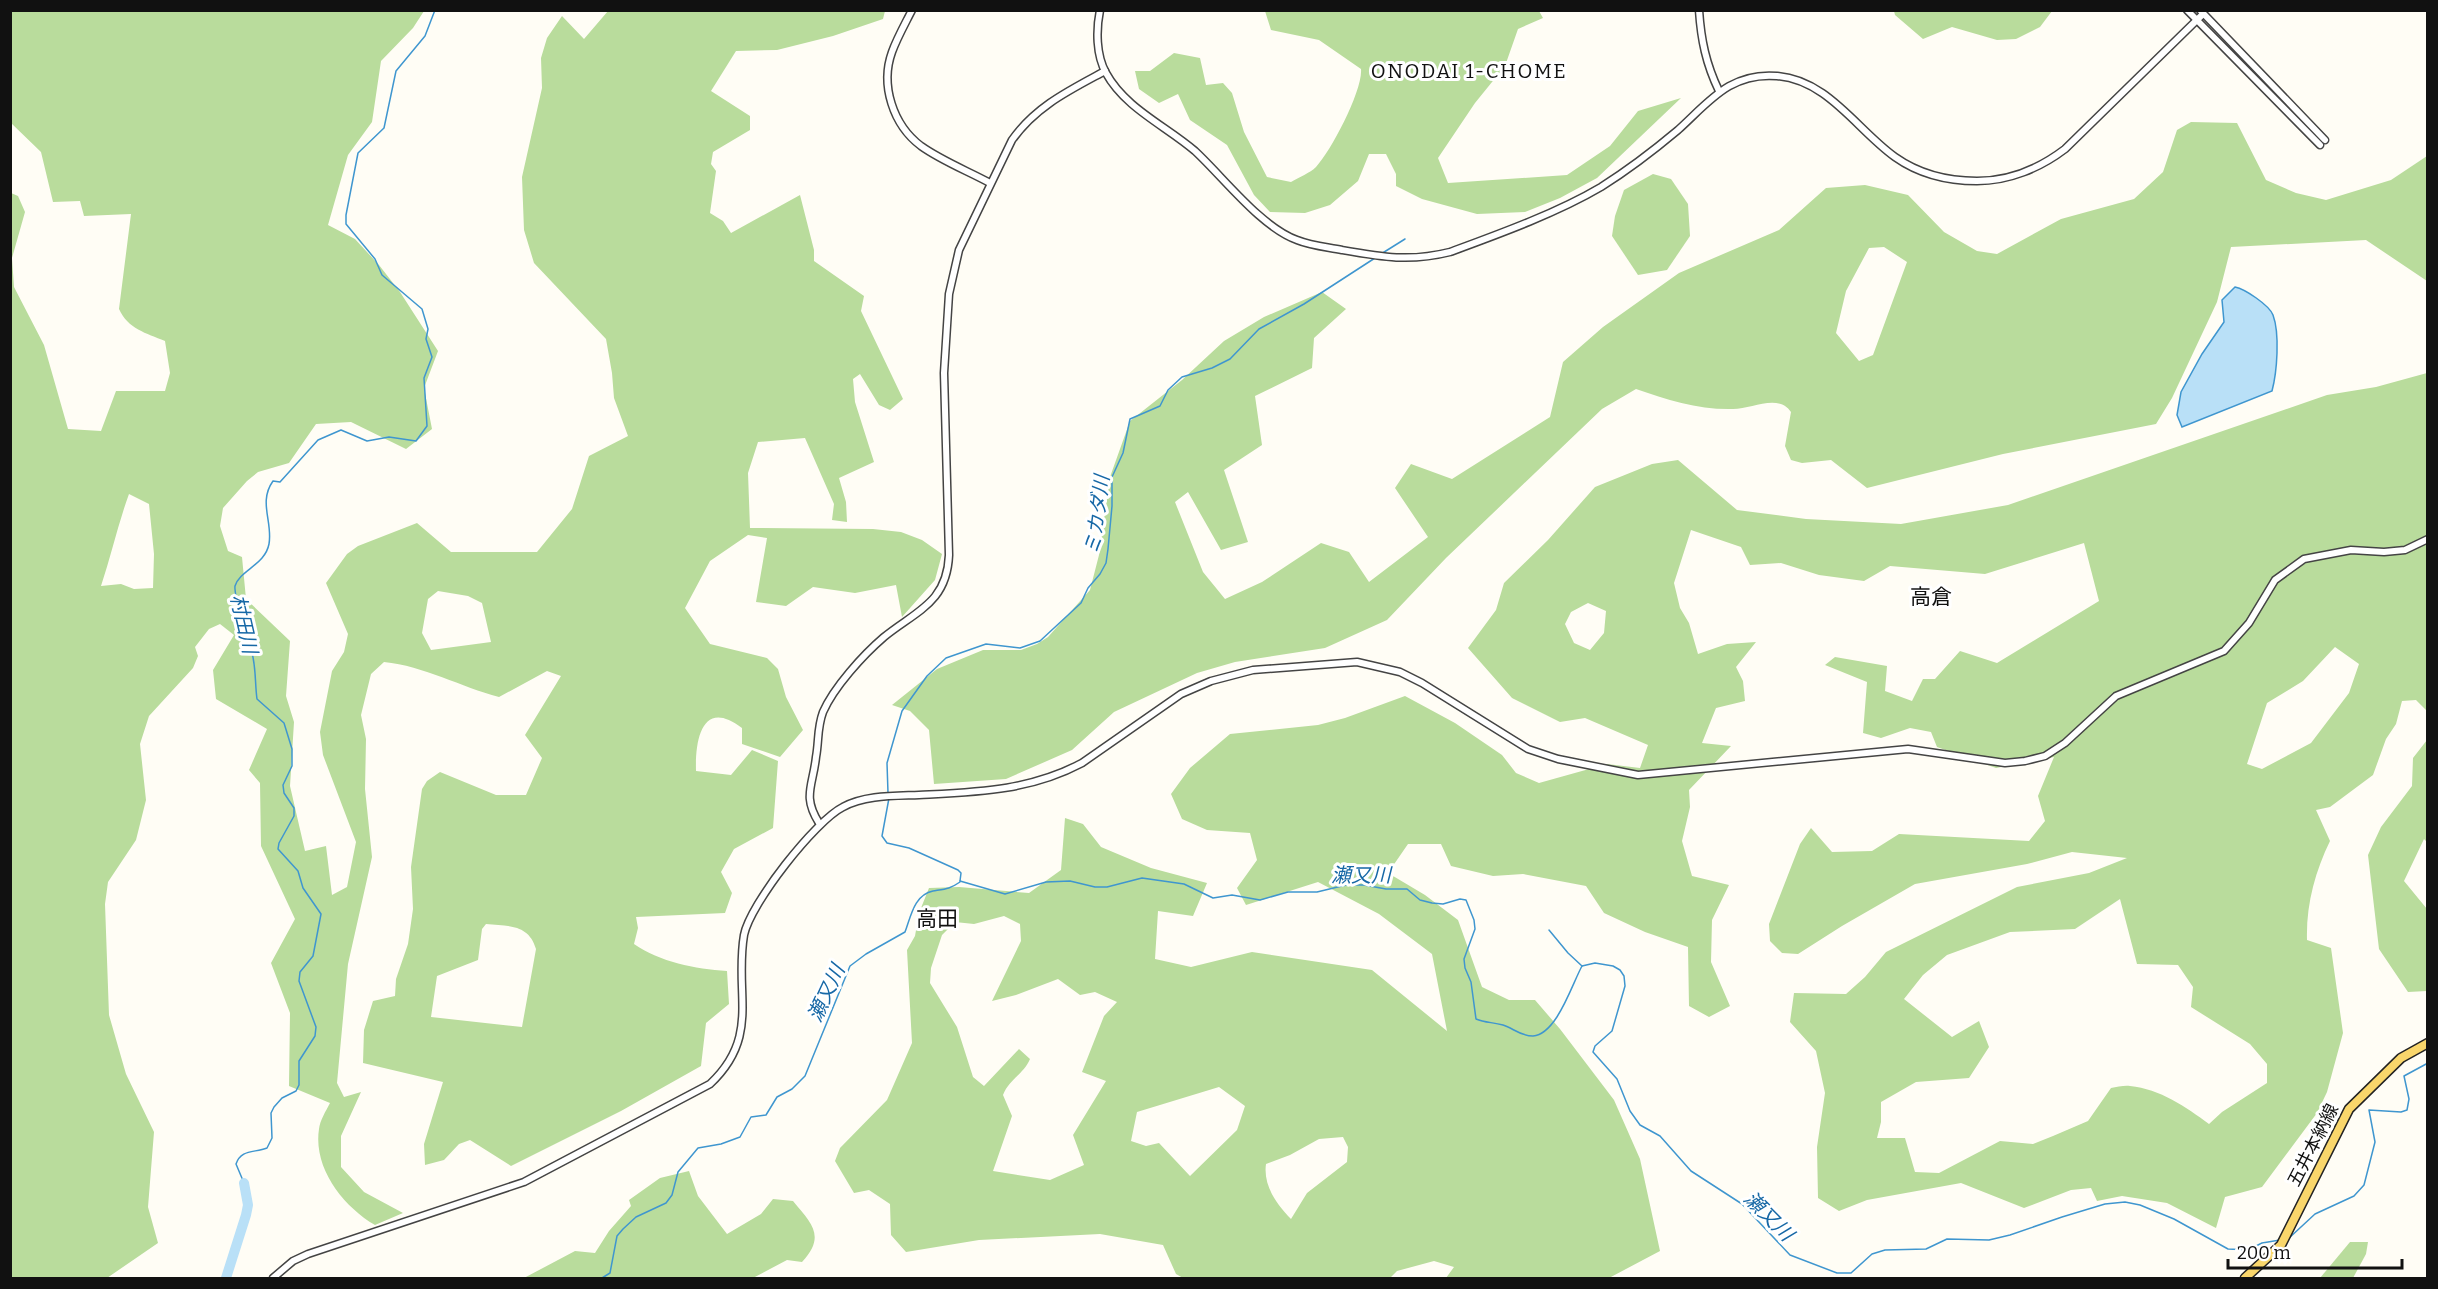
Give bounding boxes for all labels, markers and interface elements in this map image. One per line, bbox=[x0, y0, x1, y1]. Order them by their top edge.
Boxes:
district label: ONODAI 1-CHOME bbox=[1371, 59, 1567, 83]
water label: ミカダ川 bbox=[1080, 472, 1114, 556]
district label: 高倉 bbox=[1910, 584, 1952, 610]
water label: 村田川 bbox=[226, 592, 263, 658]
water label: 瀬又川 bbox=[1331, 863, 1393, 887]
district label: 高田 bbox=[916, 906, 958, 932]
water label: 瀬又川 bbox=[802, 959, 850, 1025]
street label: 五井本納線 bbox=[2283, 1100, 2343, 1190]
water label: 瀬又川 bbox=[1739, 1186, 1800, 1247]
scale bar bbox=[2228, 1232, 2402, 1270]
text: 200 m bbox=[2237, 1242, 2291, 1264]

